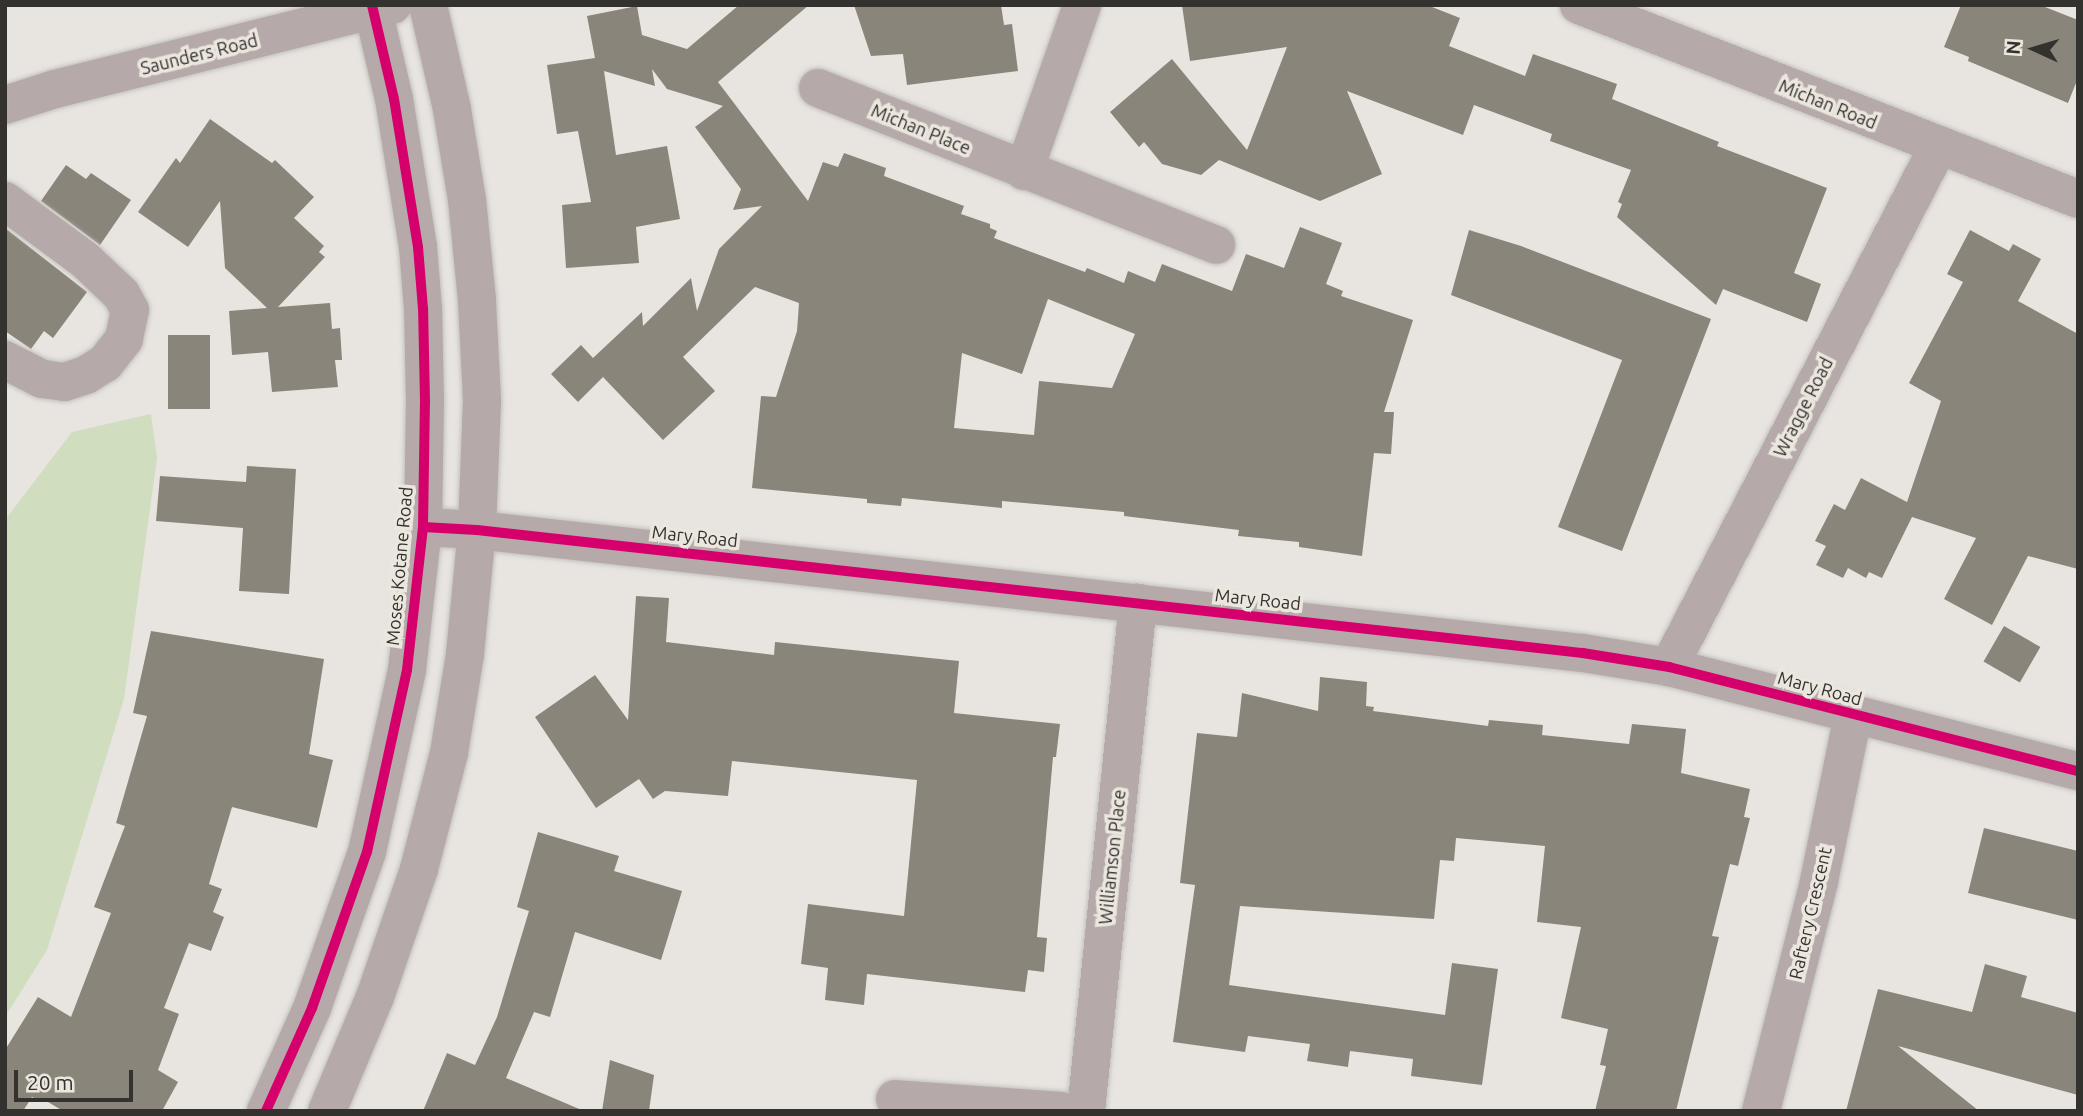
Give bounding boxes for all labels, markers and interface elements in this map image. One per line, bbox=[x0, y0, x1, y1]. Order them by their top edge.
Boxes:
north arrow bbox=[1999, 14, 2069, 84]
street label: Saunders Road bbox=[138, 29, 260, 79]
text: N bbox=[2002, 40, 2025, 55]
street label: Michan Road bbox=[1776, 75, 1880, 133]
street label: Michan Place bbox=[868, 99, 974, 159]
street label: Wragge Road bbox=[1769, 354, 1837, 460]
street label: Moses Kotane Road bbox=[381, 486, 417, 646]
street label: Mary Road bbox=[651, 521, 739, 551]
street label: Mary Road bbox=[1214, 584, 1302, 614]
street label: Mary Road bbox=[1775, 666, 1865, 710]
street label: Williamson Place bbox=[1094, 788, 1130, 926]
street label: Raftery Crescent bbox=[1784, 845, 1836, 981]
scale bar bbox=[18, 1056, 136, 1100]
text: 20 m bbox=[27, 1070, 74, 1094]

